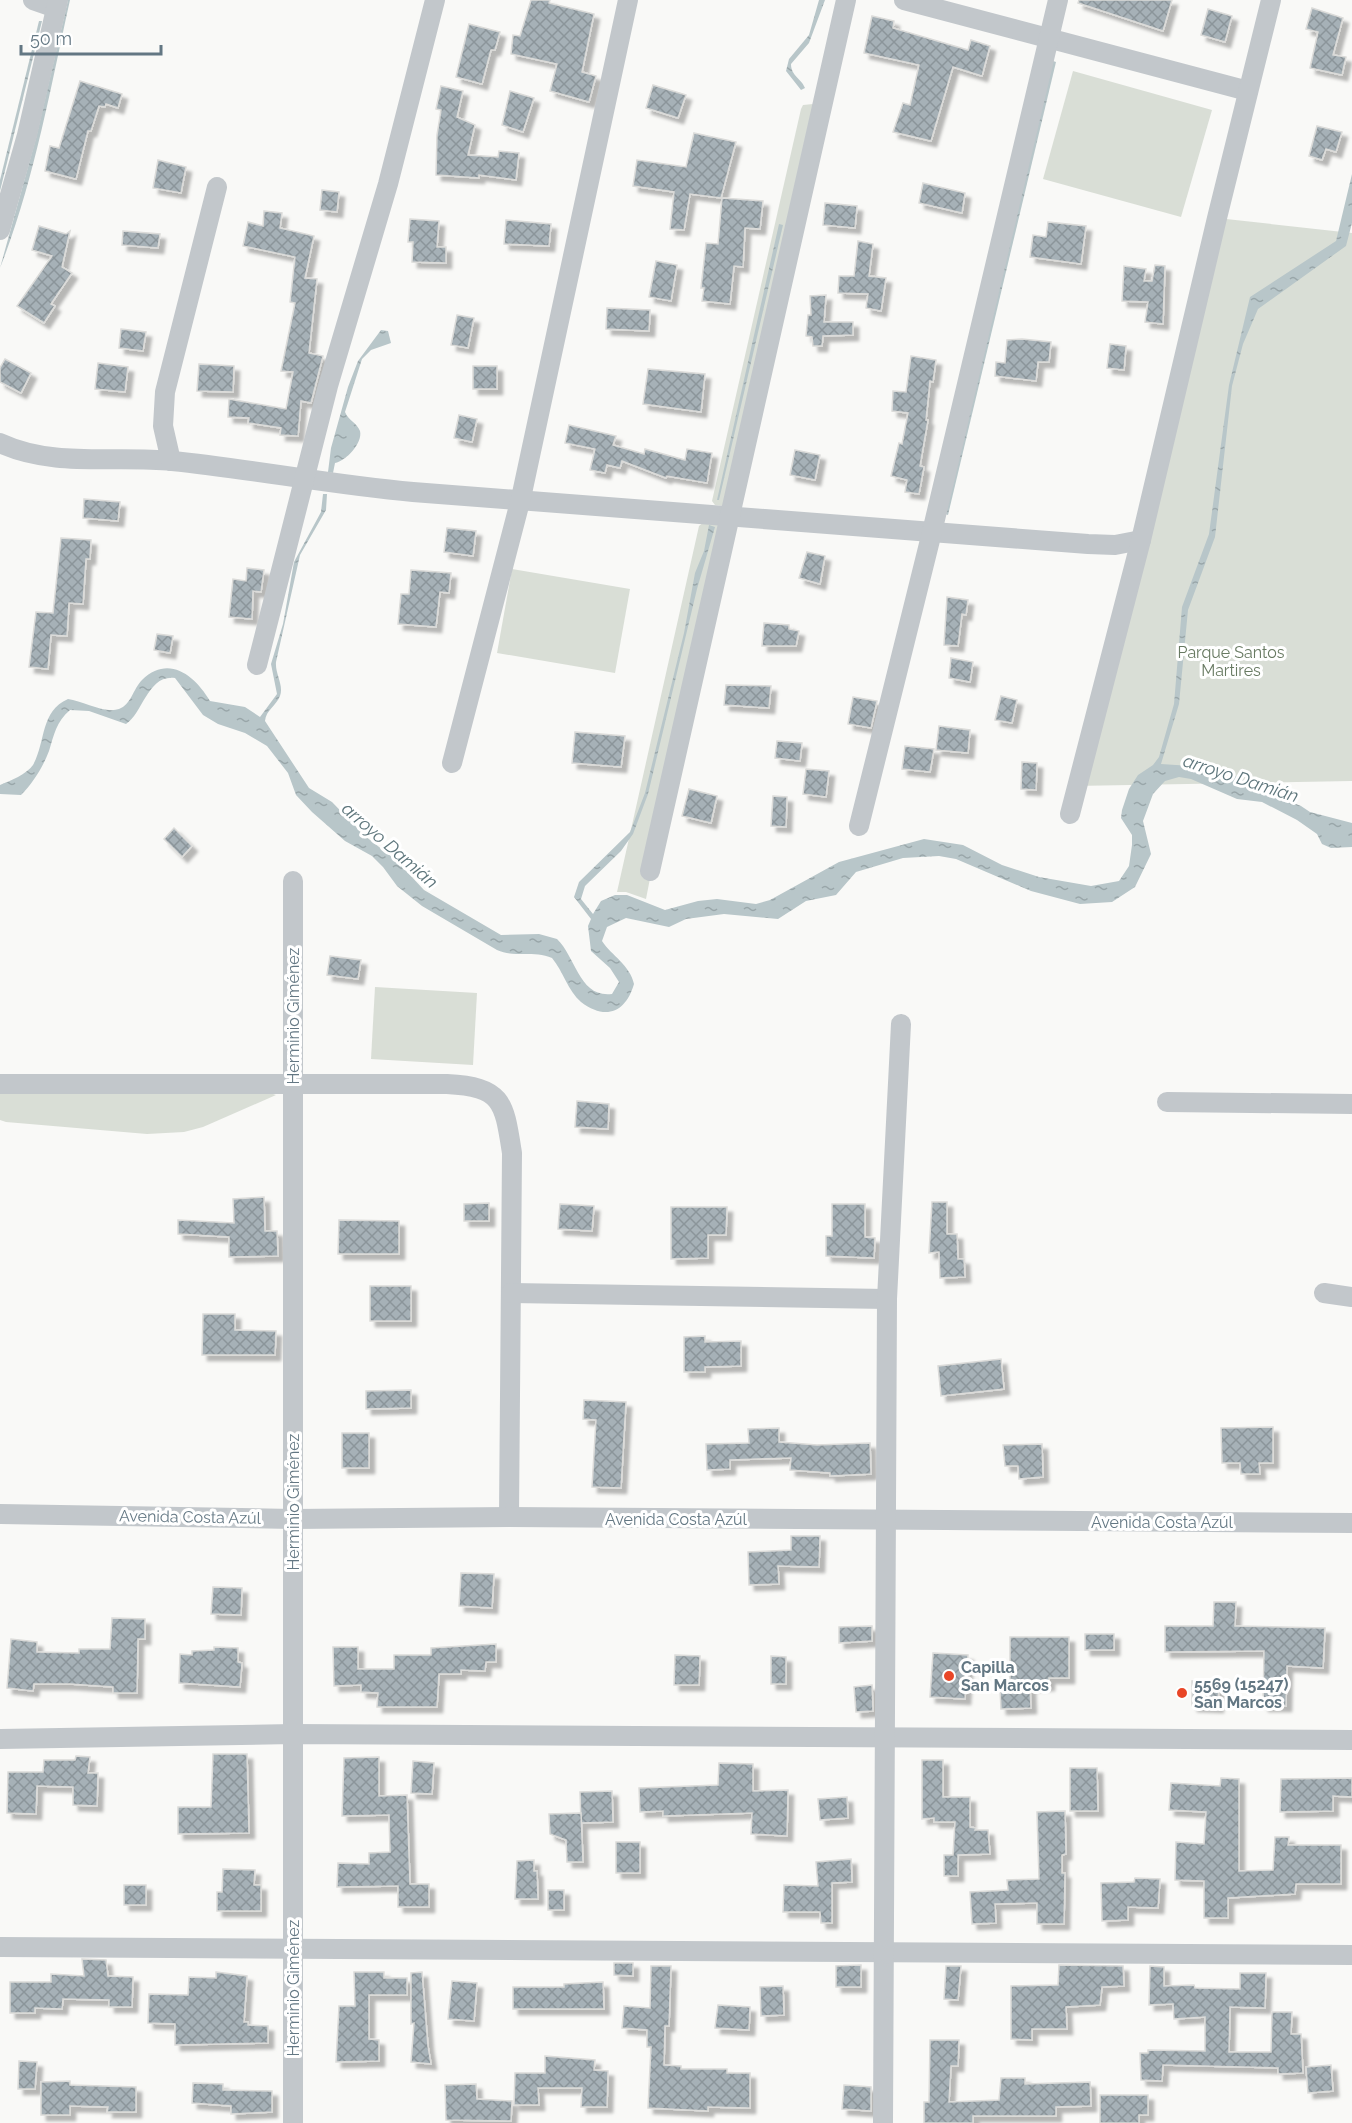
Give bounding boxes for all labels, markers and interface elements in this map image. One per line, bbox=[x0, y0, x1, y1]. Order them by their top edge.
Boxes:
scale bar bbox=[21, 18, 160, 56]
text: 50 m bbox=[30, 28, 72, 49]
park label: Parque Santos Martires bbox=[1178, 643, 1285, 680]
water label: arroyo Damián bbox=[1181, 749, 1301, 807]
water label: arroyo Damián bbox=[338, 798, 442, 892]
street label: Herminio Giménez bbox=[284, 947, 303, 1084]
street label: Herminio Giménez bbox=[284, 1433, 303, 1570]
street label: Avenida Costa Azúl bbox=[119, 1506, 262, 1528]
street label: Avenida Costa Azúl bbox=[605, 1510, 748, 1529]
street label: Avenida Costa Azúl bbox=[1091, 1513, 1234, 1532]
place label: Capilla San Marcos bbox=[961, 1658, 1049, 1695]
marker: Capilla San Marcos bbox=[942, 1669, 956, 1683]
place label: 5569 (15247) San Marcos bbox=[1194, 1675, 1289, 1712]
marker: 5569 (15247) San Marcos bbox=[1175, 1686, 1189, 1700]
street label: Herminio Giménez bbox=[284, 1919, 303, 2056]

